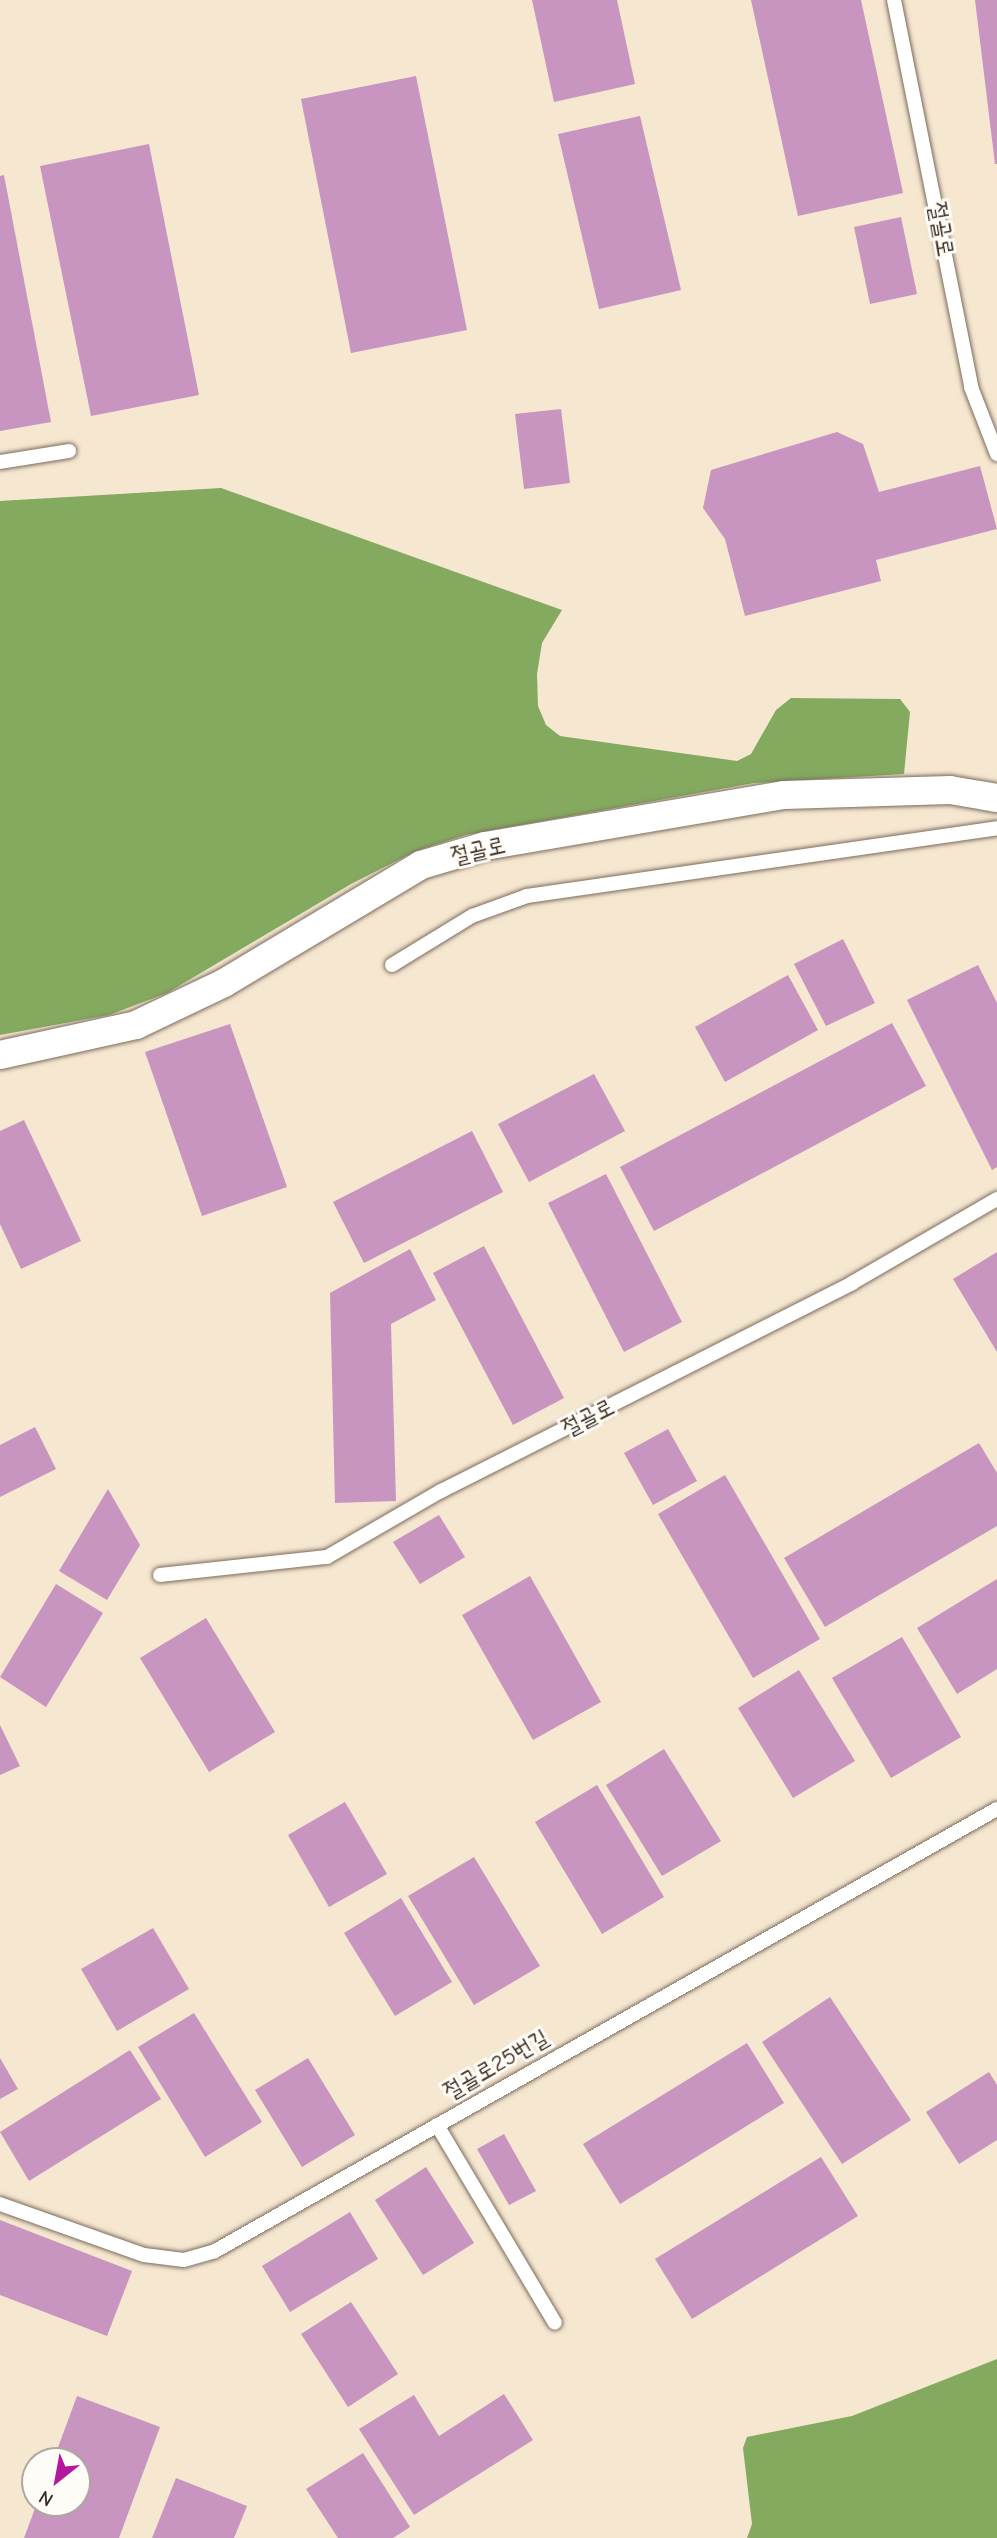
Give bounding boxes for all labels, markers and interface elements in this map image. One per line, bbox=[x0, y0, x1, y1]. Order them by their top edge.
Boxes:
street label: 절골로 bbox=[923, 199, 959, 259]
street label: 절골로 bbox=[448, 831, 508, 871]
street label: 절골로 bbox=[557, 1393, 619, 1443]
street label: 절골로25번길 bbox=[438, 2024, 554, 2106]
north arrow bbox=[21, 2447, 91, 2517]
text: N bbox=[35, 2486, 57, 2511]

